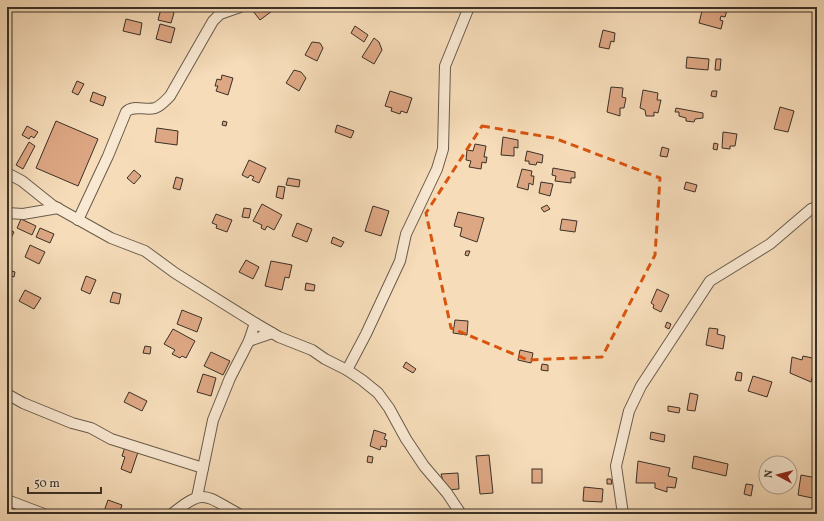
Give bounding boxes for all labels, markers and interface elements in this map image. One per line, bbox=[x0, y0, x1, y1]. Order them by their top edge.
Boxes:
north arrow bbox=[758, 455, 798, 495]
scale bar bbox=[28, 469, 101, 495]
text: N bbox=[762, 469, 777, 479]
text: 50 m bbox=[34, 476, 60, 492]

